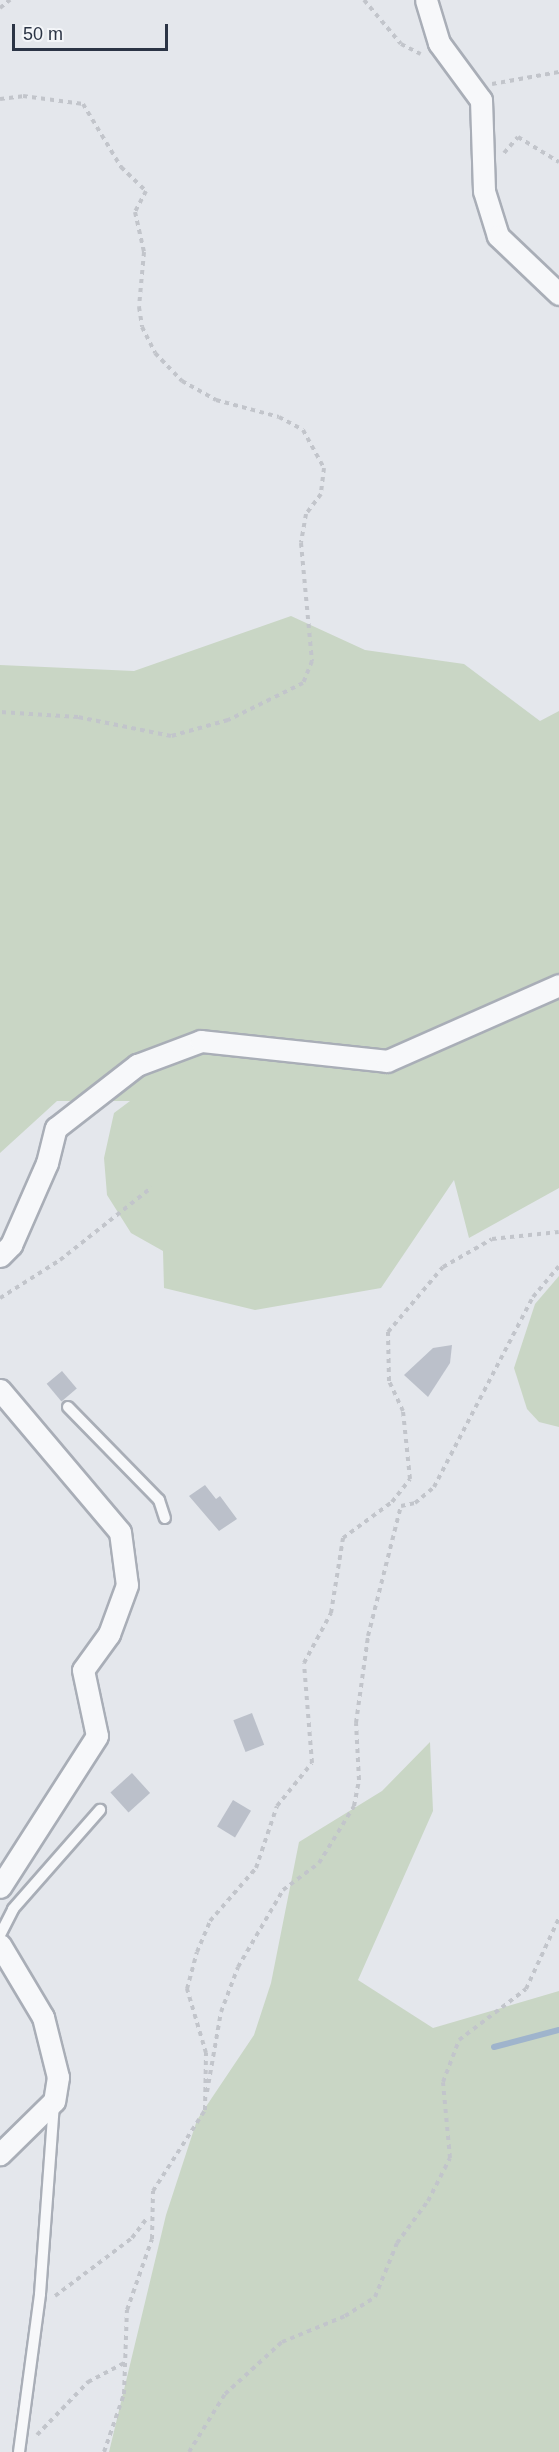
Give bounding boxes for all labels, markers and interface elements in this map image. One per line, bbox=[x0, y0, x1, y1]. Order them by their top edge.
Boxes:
scale bar bbox=[15, 12, 171, 50]
text: 50 m bbox=[23, 24, 63, 44]

